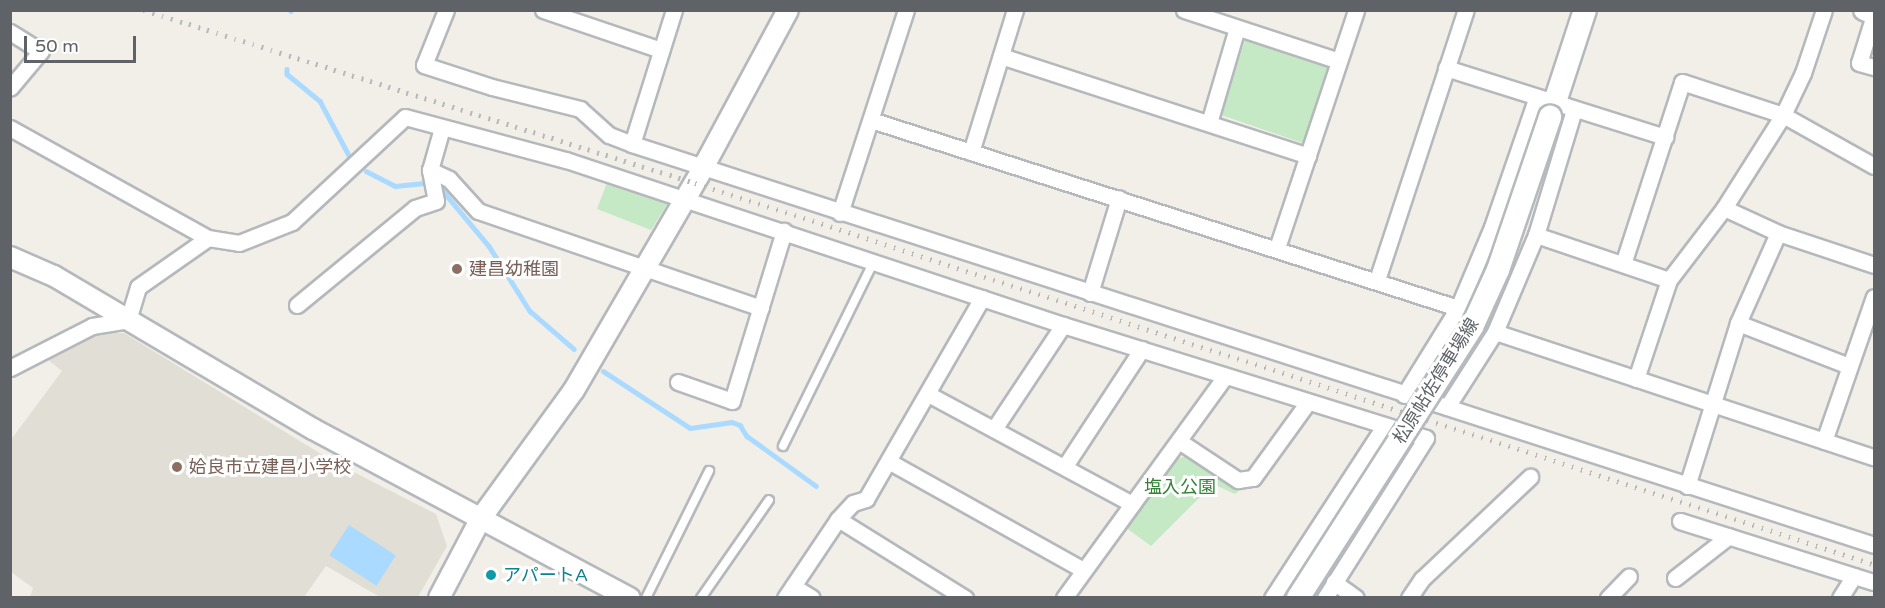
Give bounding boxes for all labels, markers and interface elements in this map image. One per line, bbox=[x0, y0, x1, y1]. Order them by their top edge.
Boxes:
scale bar bbox=[27, 24, 140, 62]
text: 50 m bbox=[35, 35, 79, 57]
place label: 建昌幼稚園 bbox=[469, 258, 559, 280]
marker: 建昌幼稚園 bbox=[450, 262, 464, 276]
street label: 松原帖佐停車場線 bbox=[1389, 314, 1483, 448]
place label: 姶良市立建昌小学校 bbox=[189, 456, 351, 478]
marker: 姶良市立建昌小学校 bbox=[170, 460, 184, 474]
park label: 塩入公園 bbox=[1144, 476, 1216, 498]
place label: アパートA bbox=[503, 564, 588, 586]
marker: アパートA bbox=[484, 568, 498, 582]

